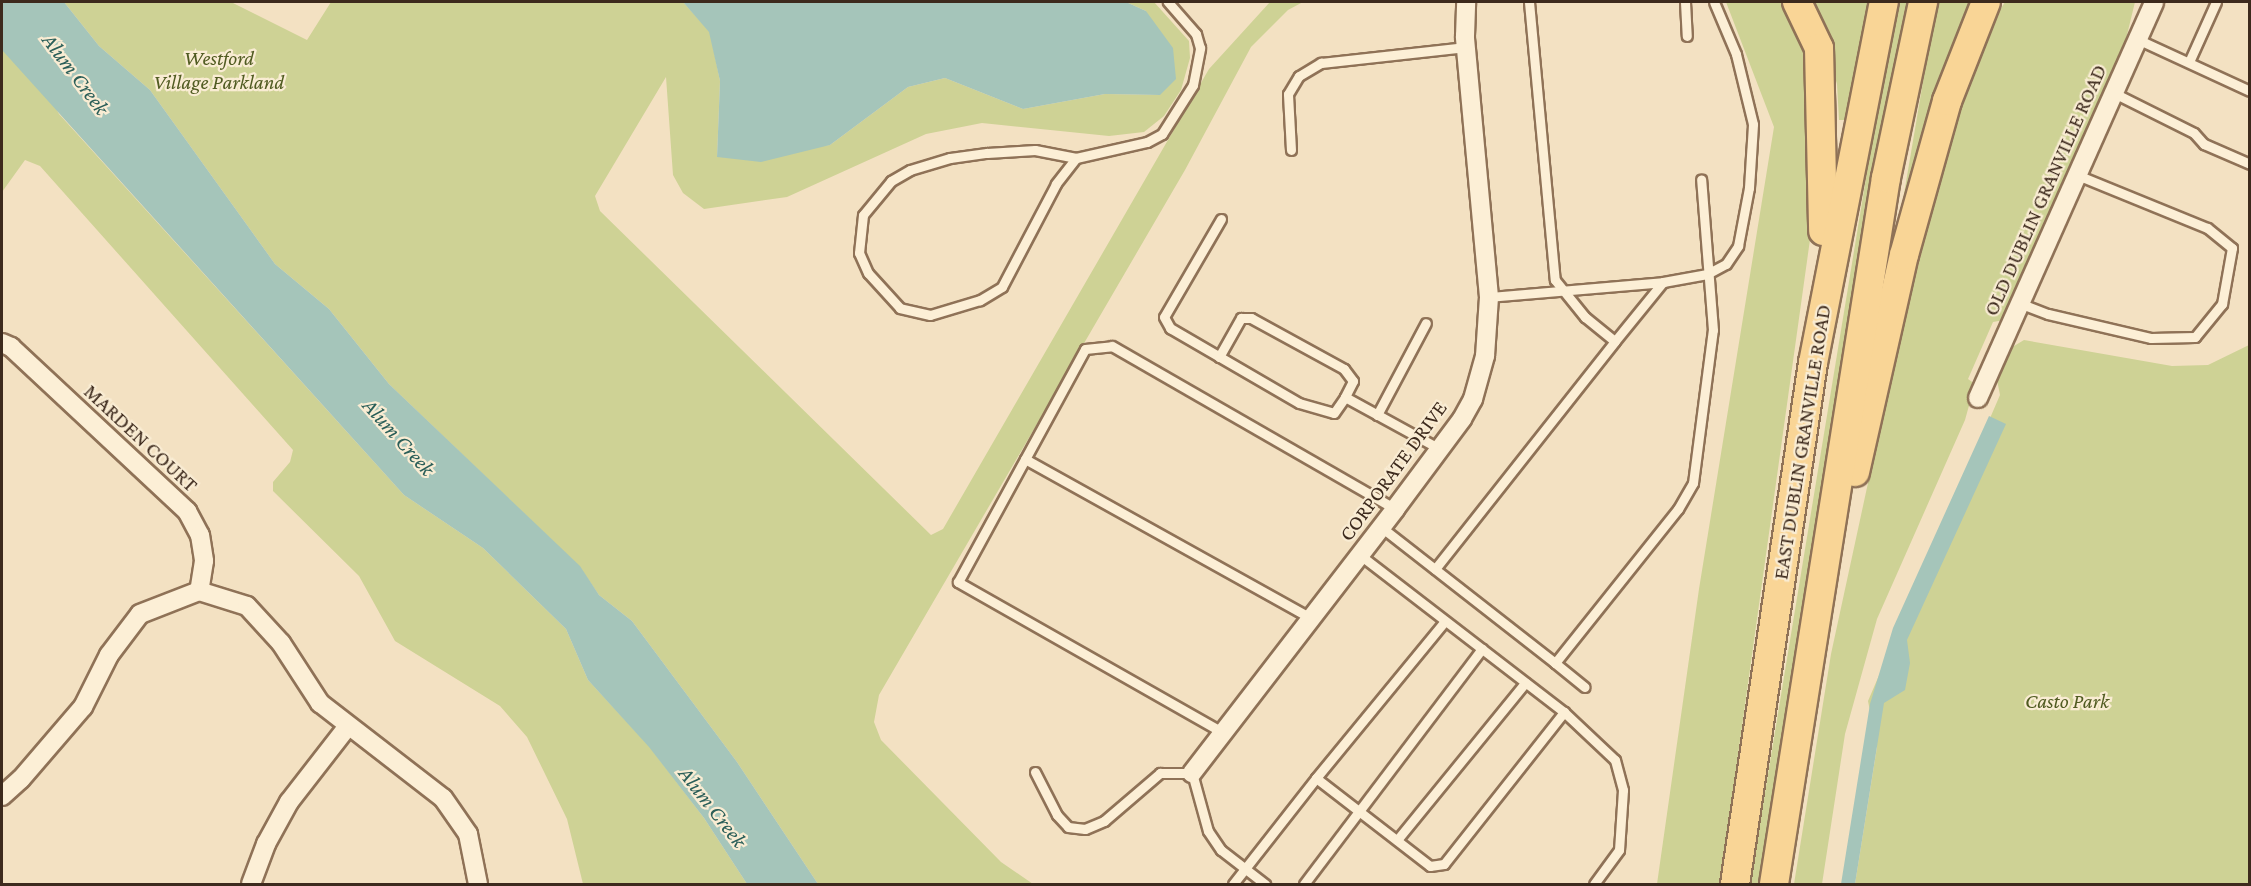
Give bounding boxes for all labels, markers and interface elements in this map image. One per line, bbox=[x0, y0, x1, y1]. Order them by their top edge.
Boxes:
water label: Alum Creek bbox=[37, 28, 115, 120]
park label: Westford Village Parkland bbox=[154, 45, 284, 95]
street label: OLD DUBLIN GRANVILLE ROAD bbox=[1978, 61, 2112, 319]
street label: EAST DUBLIN GRANVILLE ROAD bbox=[1768, 303, 1836, 581]
street label: MARDEN COURT bbox=[79, 379, 203, 497]
water label: Alum Creek bbox=[357, 393, 441, 481]
street label: CORPORATE DRIVE bbox=[1334, 396, 1452, 546]
park label: Casto Park bbox=[2025, 688, 2109, 714]
water label: Alum Creek bbox=[673, 761, 753, 853]

